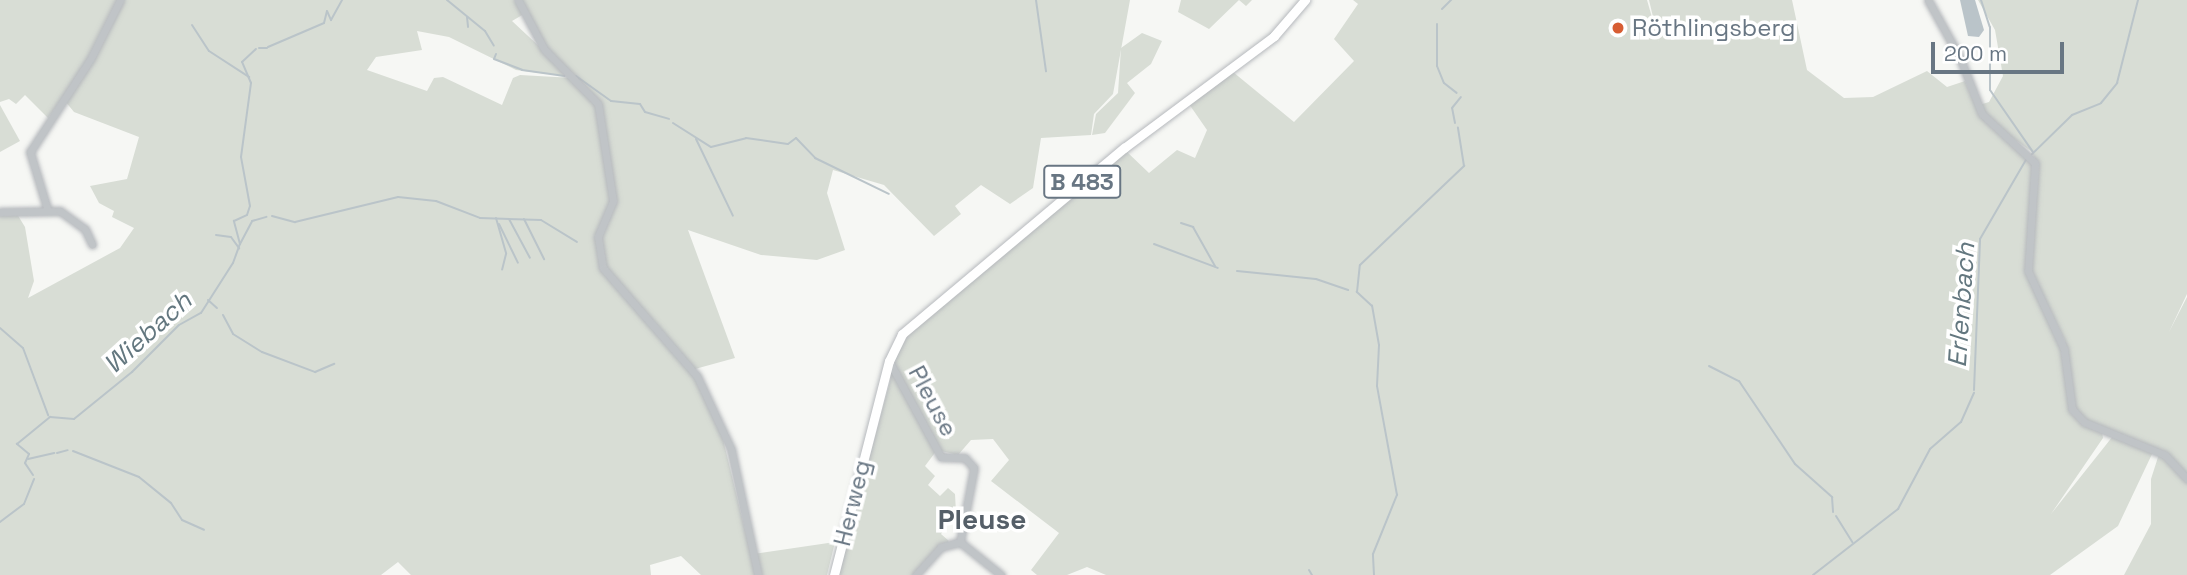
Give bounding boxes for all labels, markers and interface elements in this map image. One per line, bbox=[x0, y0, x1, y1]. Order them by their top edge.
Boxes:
place label: Röthlingsberg bbox=[1632, 14, 1795, 42]
marker: Röthlingsberg bbox=[1610, 20, 1626, 36]
scale bar bbox=[1935, 28, 2068, 72]
text: 200 m bbox=[1944, 40, 2007, 67]
road number: B 483 bbox=[1042, 162, 1122, 202]
water label: Erlenbach bbox=[1942, 242, 1982, 368]
water label: Wiebach bbox=[98, 285, 198, 381]
street label: Pleuse bbox=[902, 361, 964, 441]
street label: Herweg bbox=[827, 457, 877, 549]
district label: Pleuse bbox=[938, 502, 1026, 536]

